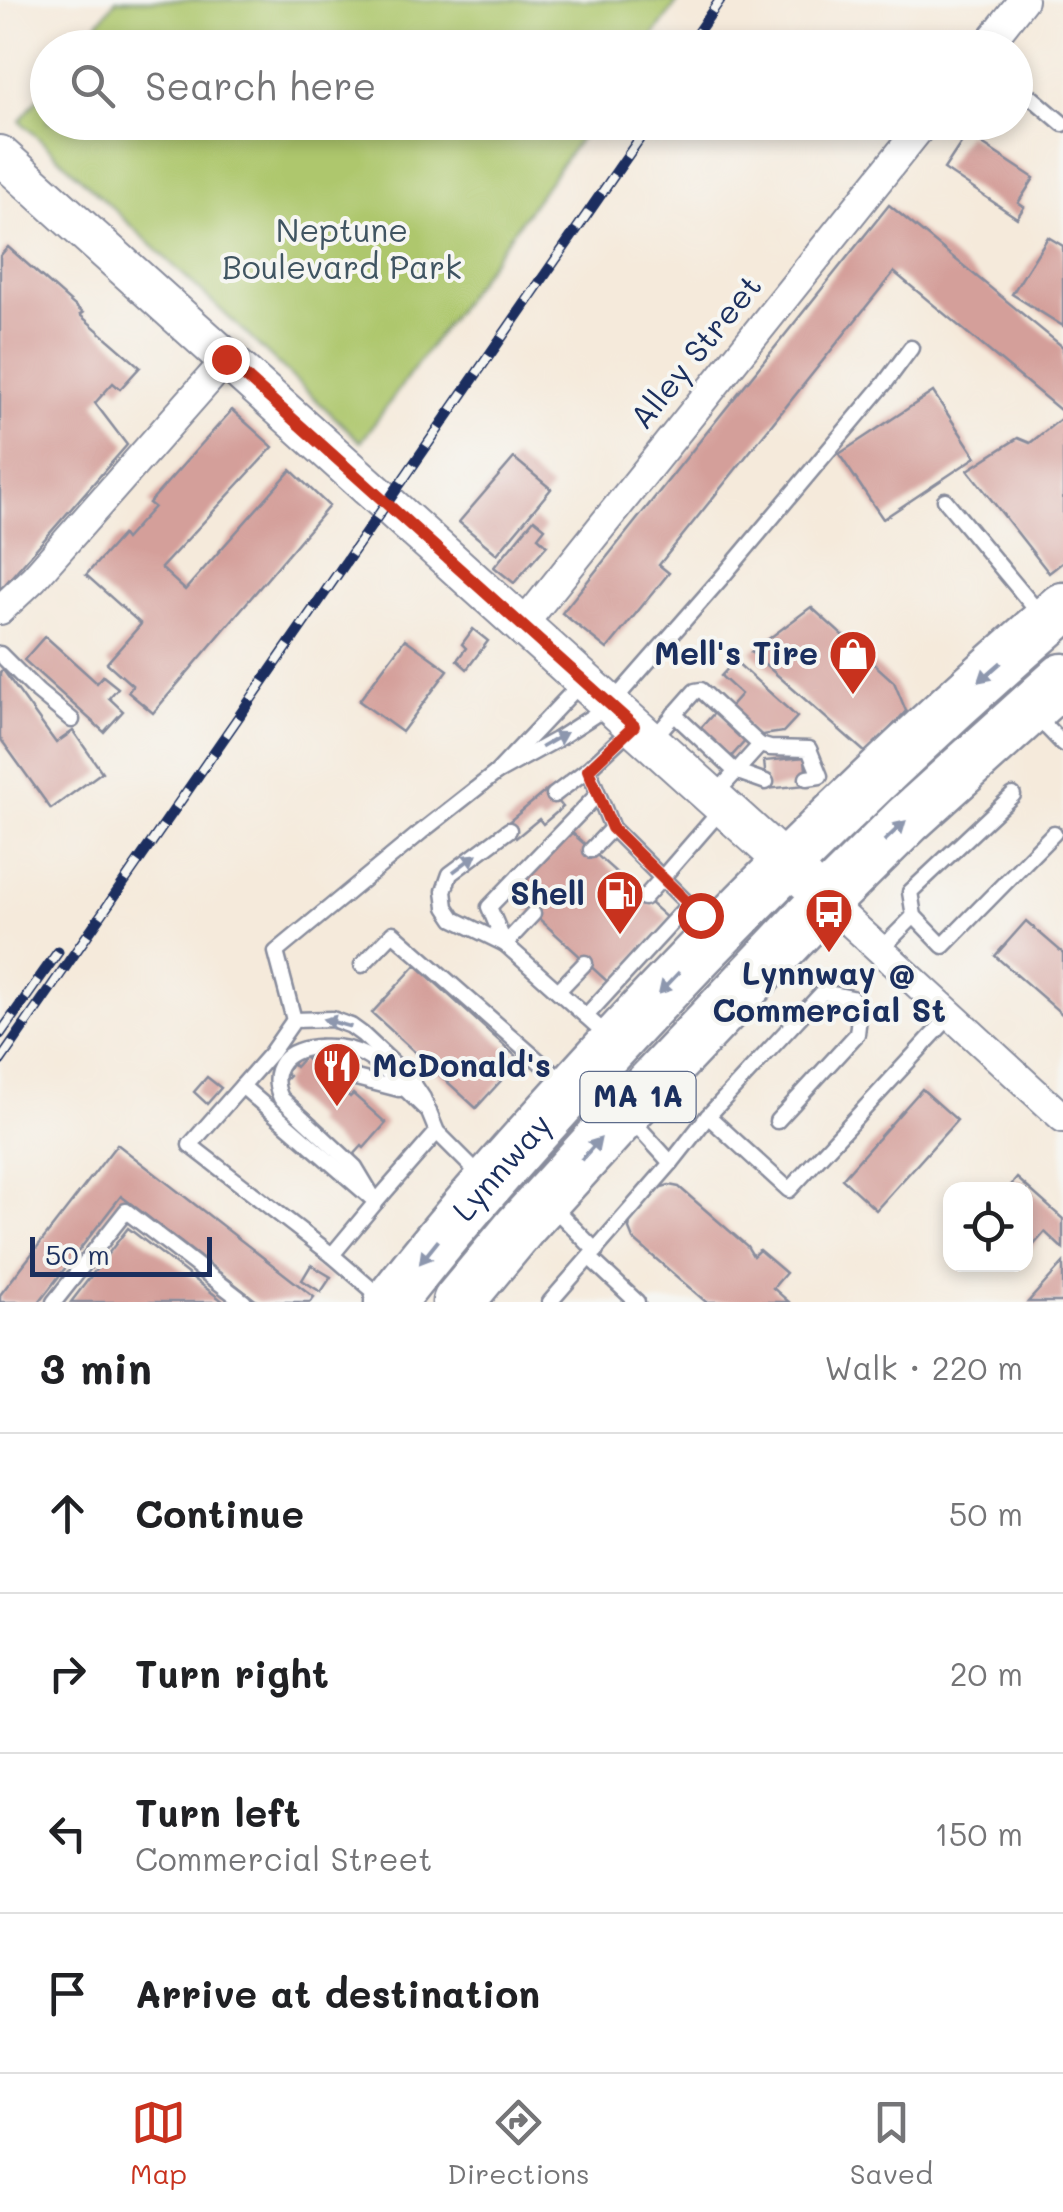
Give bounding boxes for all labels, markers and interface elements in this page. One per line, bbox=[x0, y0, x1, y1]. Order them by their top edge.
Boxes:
search box bbox=[30, 30, 1033, 140]
icon: search bbox=[65, 58, 120, 113]
text: Search here bbox=[145, 60, 376, 110]
park label: Neptune Boulevard Park bbox=[222, 208, 462, 287]
street label: Alley Street bbox=[619, 265, 770, 437]
route end bbox=[204, 337, 250, 383]
shop icon: Mell's Tire bbox=[827, 628, 879, 696]
place label: Mell's Tire bbox=[654, 631, 818, 673]
one-way arrow bbox=[978, 661, 1003, 683]
one-way arrow bbox=[540, 732, 568, 749]
one-way arrow bbox=[883, 820, 907, 843]
one-way arrow bbox=[452, 853, 478, 873]
fuel station icon: Shell bbox=[594, 868, 646, 936]
place label: Shell bbox=[510, 871, 585, 913]
bus stop icon: Lynnway @ Commercial St bbox=[803, 886, 855, 954]
route start bbox=[678, 893, 724, 939]
place label: Lynnway @ Commercial St bbox=[712, 951, 946, 1030]
one-way arrow bbox=[658, 971, 681, 995]
one-way arrow bbox=[321, 1015, 352, 1030]
restaurant icon: McDonald's bbox=[311, 1040, 363, 1108]
place label: McDonald's bbox=[372, 1043, 551, 1085]
road number: MA 1A bbox=[580, 1072, 696, 1122]
street label: Lynnway bbox=[442, 1103, 560, 1229]
one-way arrow bbox=[579, 1137, 602, 1161]
map controls bbox=[943, 1182, 1033, 1272]
button: locate bbox=[943, 1182, 1033, 1272]
scale bar bbox=[30, 1232, 212, 1276]
text: 50 m bbox=[45, 1236, 110, 1272]
one-way arrow bbox=[419, 1239, 440, 1264]
text: 3 min bbox=[40, 1340, 152, 1395]
text: Walk · 220 m bbox=[824, 1346, 1023, 1388]
icon: ahead bbox=[40, 1486, 95, 1541]
text: Continue bbox=[135, 1488, 304, 1538]
text: 50 m bbox=[949, 1492, 1023, 1534]
icon: right bbox=[40, 1646, 95, 1701]
text: Turn right bbox=[135, 1648, 329, 1698]
text: 20 m bbox=[950, 1652, 1023, 1694]
text: Turn left bbox=[135, 1787, 301, 1837]
icon: left bbox=[40, 1806, 95, 1861]
text: 150 m bbox=[935, 1812, 1023, 1854]
text: Commercial Street bbox=[135, 1837, 432, 1879]
icon: arrive bbox=[40, 1966, 95, 2021]
text: Arrive at destination bbox=[135, 1968, 540, 2018]
tab: Map bbox=[130, 2095, 187, 2191]
tab: Directions bbox=[447, 2095, 590, 2191]
tab: Saved bbox=[850, 2095, 933, 2191]

